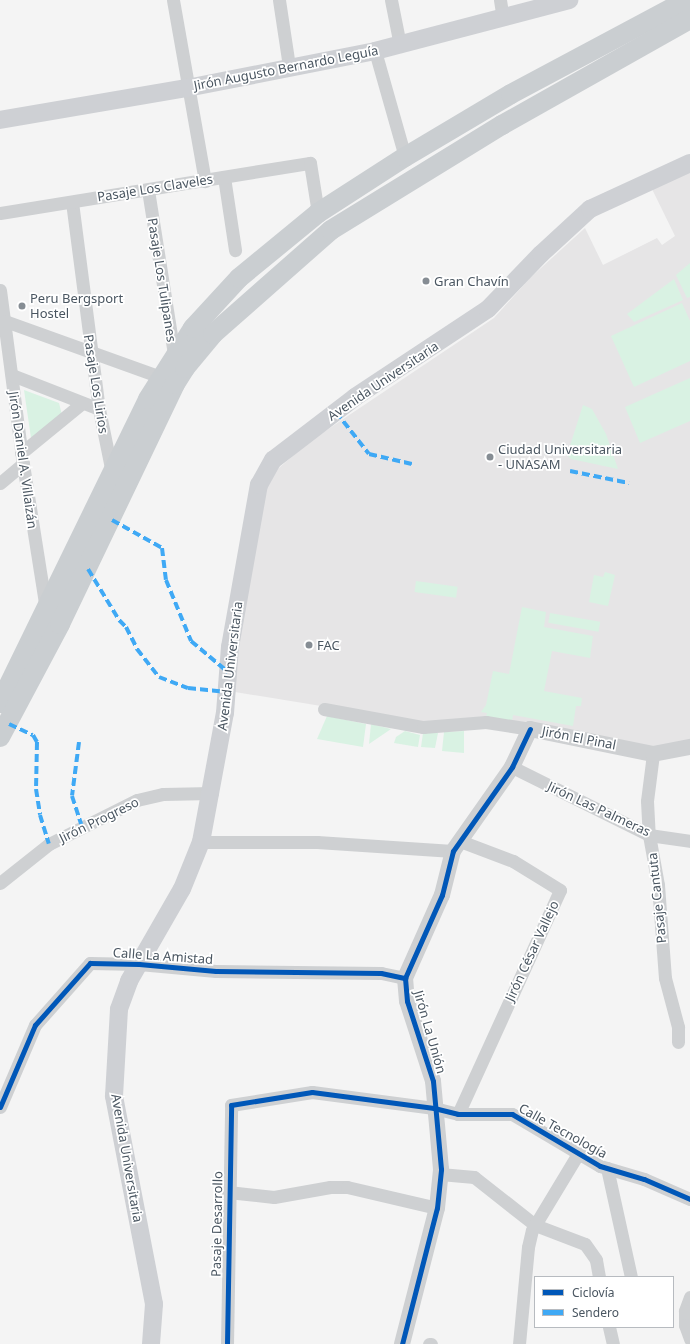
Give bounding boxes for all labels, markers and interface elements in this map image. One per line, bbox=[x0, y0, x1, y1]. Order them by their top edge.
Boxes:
street label: Jirón Augusto Bernardo Leguía bbox=[192, 42, 380, 94]
street label: Pasaje Los Claveles bbox=[96, 171, 214, 205]
street label: Pasaje Los Tulipanes bbox=[145, 217, 179, 343]
place label: Gran Chavín bbox=[434, 273, 509, 289]
marker: Gran Chavín bbox=[421, 276, 431, 286]
place label: Peru Bergsport Hostel bbox=[30, 291, 123, 322]
marker: Peru Bergsport Hostel bbox=[17, 301, 27, 311]
street label: Pasaje Los Lirios bbox=[80, 333, 112, 435]
street label: Avenida Universitaria bbox=[325, 338, 441, 424]
street label: Jirón Daniel A. Villaizán bbox=[6, 390, 40, 530]
place label: Ciudad Universitaria - UNASAM bbox=[498, 442, 622, 473]
marker: Ciudad Universitaria - UNASAM bbox=[485, 452, 495, 462]
street label: Avenida Universitaria bbox=[214, 600, 246, 732]
place label: FAC bbox=[317, 637, 340, 653]
marker: FAC bbox=[304, 640, 314, 650]
street label: Jirón El Pinal bbox=[541, 723, 617, 753]
street label: Jirón Las Palmeras bbox=[545, 778, 653, 840]
street label: Jirón Progreso bbox=[57, 794, 141, 846]
street label: Pasaje Cantuta bbox=[644, 852, 670, 944]
street label: Jirón César Vallejo bbox=[502, 898, 562, 1004]
street label: Calle La Amistad bbox=[112, 945, 214, 967]
street label: Jirón La Unión bbox=[411, 989, 449, 1075]
street label: Avenida Universitaria bbox=[108, 1093, 146, 1223]
street label: Calle Tecnología bbox=[516, 1100, 610, 1162]
street label: Pasaje Desarrollo bbox=[208, 1171, 226, 1277]
legend bbox=[534, 1276, 674, 1328]
text: Ciclovía bbox=[572, 1284, 614, 1301]
text: Sendero bbox=[572, 1304, 619, 1321]

